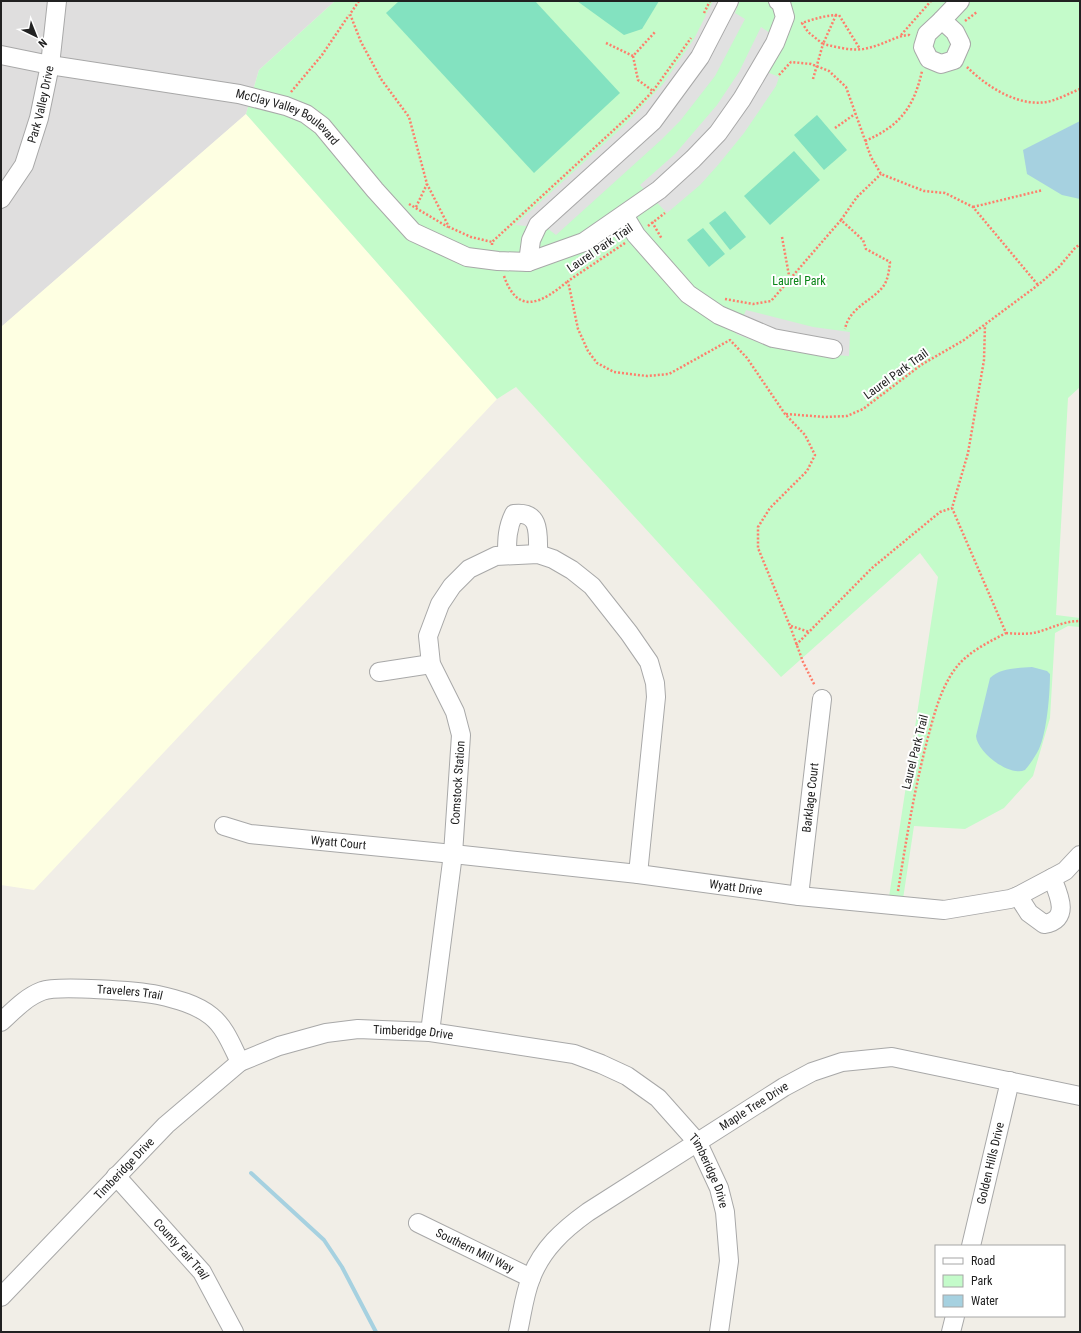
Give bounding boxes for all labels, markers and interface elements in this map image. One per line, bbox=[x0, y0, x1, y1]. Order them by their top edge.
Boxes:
north arrow bbox=[16, 16, 56, 56]
text: N bbox=[35, 36, 49, 50]
street label: Park Valley Drive bbox=[24, 64, 57, 145]
street label: McClay Valley Boulevard bbox=[234, 86, 342, 148]
street label: Laurel Park Trail bbox=[564, 221, 636, 275]
park label: Laurel Park bbox=[772, 274, 826, 288]
street label: Laurel Park Trail bbox=[861, 346, 931, 402]
street label: Laurel Park Trail bbox=[899, 713, 931, 791]
street label: Comstock Station bbox=[448, 740, 468, 825]
street label: Barklage Court bbox=[799, 761, 822, 833]
street label: Wyatt Court bbox=[310, 833, 367, 852]
street label: Wyatt Drive bbox=[708, 877, 764, 898]
street label: Travelers Trail bbox=[97, 982, 164, 1003]
street label: Timberidge Drive bbox=[373, 1023, 455, 1043]
street label: Maple Tree Drive bbox=[717, 1079, 791, 1133]
street label: Golden Hills Drive bbox=[974, 1120, 1007, 1206]
street label: Timberidge Drive bbox=[686, 1131, 731, 1210]
street label: Timberidge Drive bbox=[91, 1134, 157, 1202]
street label: County Fair Trail bbox=[151, 1216, 212, 1282]
street label: Southern Mill Way bbox=[433, 1226, 516, 1275]
legend bbox=[935, 1245, 1065, 1317]
text: Road bbox=[971, 1254, 995, 1268]
text: Park bbox=[971, 1274, 993, 1288]
text: Water bbox=[971, 1294, 999, 1308]

